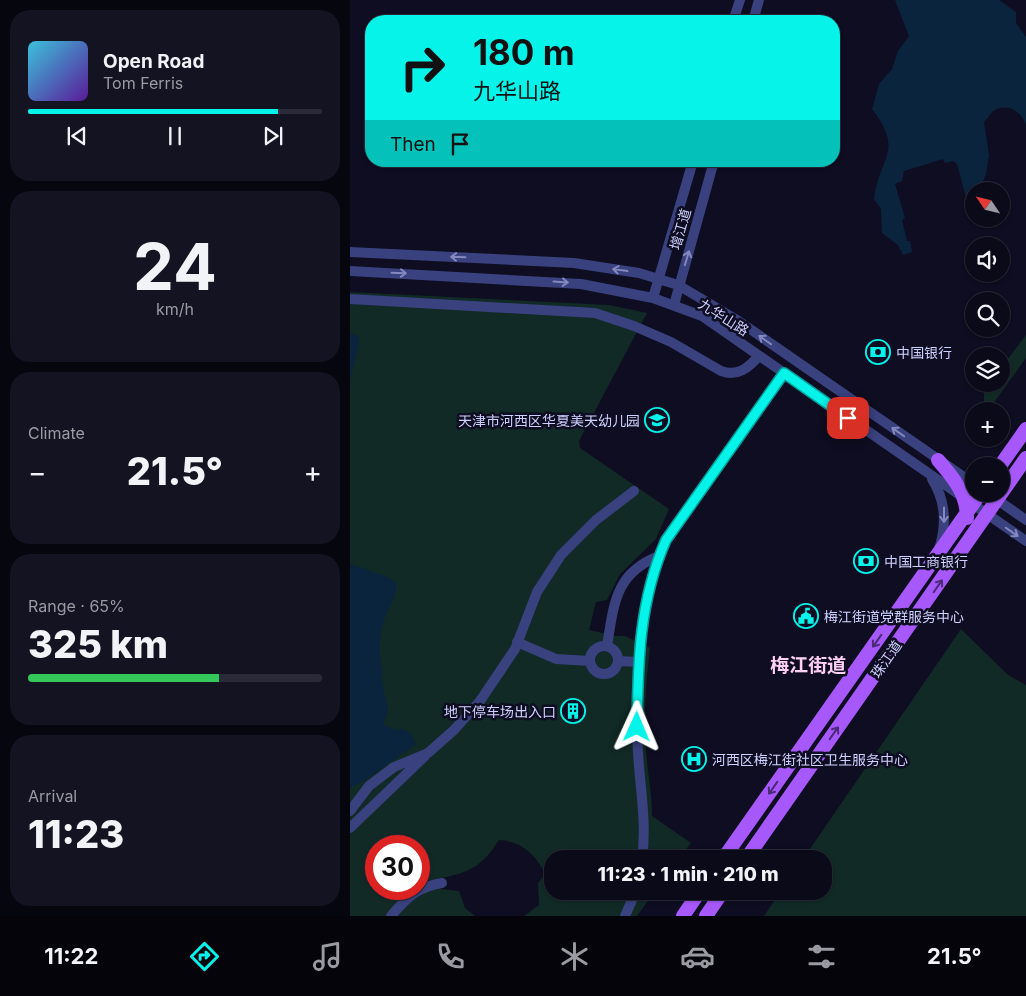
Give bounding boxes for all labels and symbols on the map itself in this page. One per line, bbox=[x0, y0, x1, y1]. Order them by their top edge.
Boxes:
north arrow bbox=[965, 182, 1010, 228]
street label: 增江道 bbox=[666, 206, 694, 252]
one-way arrow bbox=[682, 250, 692, 266]
one-way arrow bbox=[451, 252, 467, 261]
one-way arrow bbox=[613, 265, 629, 275]
one-way arrow bbox=[390, 268, 406, 277]
one-way arrow bbox=[553, 278, 569, 287]
street label: 九华山路 bbox=[696, 295, 752, 339]
one-way arrow bbox=[758, 335, 772, 345]
bank icon: 中国银行 bbox=[865, 339, 891, 365]
place label: 中国银行 bbox=[896, 344, 952, 361]
pin bbox=[827, 397, 869, 439]
school or university icon: 天津市河西区华夏美天幼儿园 bbox=[644, 407, 670, 433]
place label: 天津市河西区华夏美天幼儿园 bbox=[458, 412, 640, 429]
one-way arrow bbox=[892, 427, 906, 437]
one-way arrow bbox=[939, 506, 949, 523]
one-way arrow bbox=[1005, 527, 1019, 537]
bank icon: 中国工商银行 bbox=[853, 548, 879, 574]
place label: 中国工商银行 bbox=[884, 553, 968, 570]
one-way arrow bbox=[933, 579, 943, 593]
public building icon: 梅江街道党群服务中心 bbox=[793, 603, 819, 629]
place label: 梅江街道党群服务中心 bbox=[824, 608, 964, 625]
one-way arrow bbox=[872, 634, 882, 648]
street label: 珠江道 bbox=[867, 637, 905, 681]
district label: 梅江街道 bbox=[770, 654, 846, 677]
building icon: 地下停车场出入口 bbox=[560, 698, 586, 724]
position arrow bbox=[610, 700, 662, 752]
place label: 地下停车场出入口 bbox=[444, 703, 556, 720]
one-way arrow bbox=[829, 726, 839, 740]
hospital icon: 河西区梅江街社区卫生服务中心 bbox=[681, 746, 707, 772]
place label: 河西区梅江街社区卫生服务中心 bbox=[712, 751, 908, 768]
one-way arrow bbox=[768, 781, 778, 795]
speed limit sign: 30 bbox=[365, 835, 430, 900]

